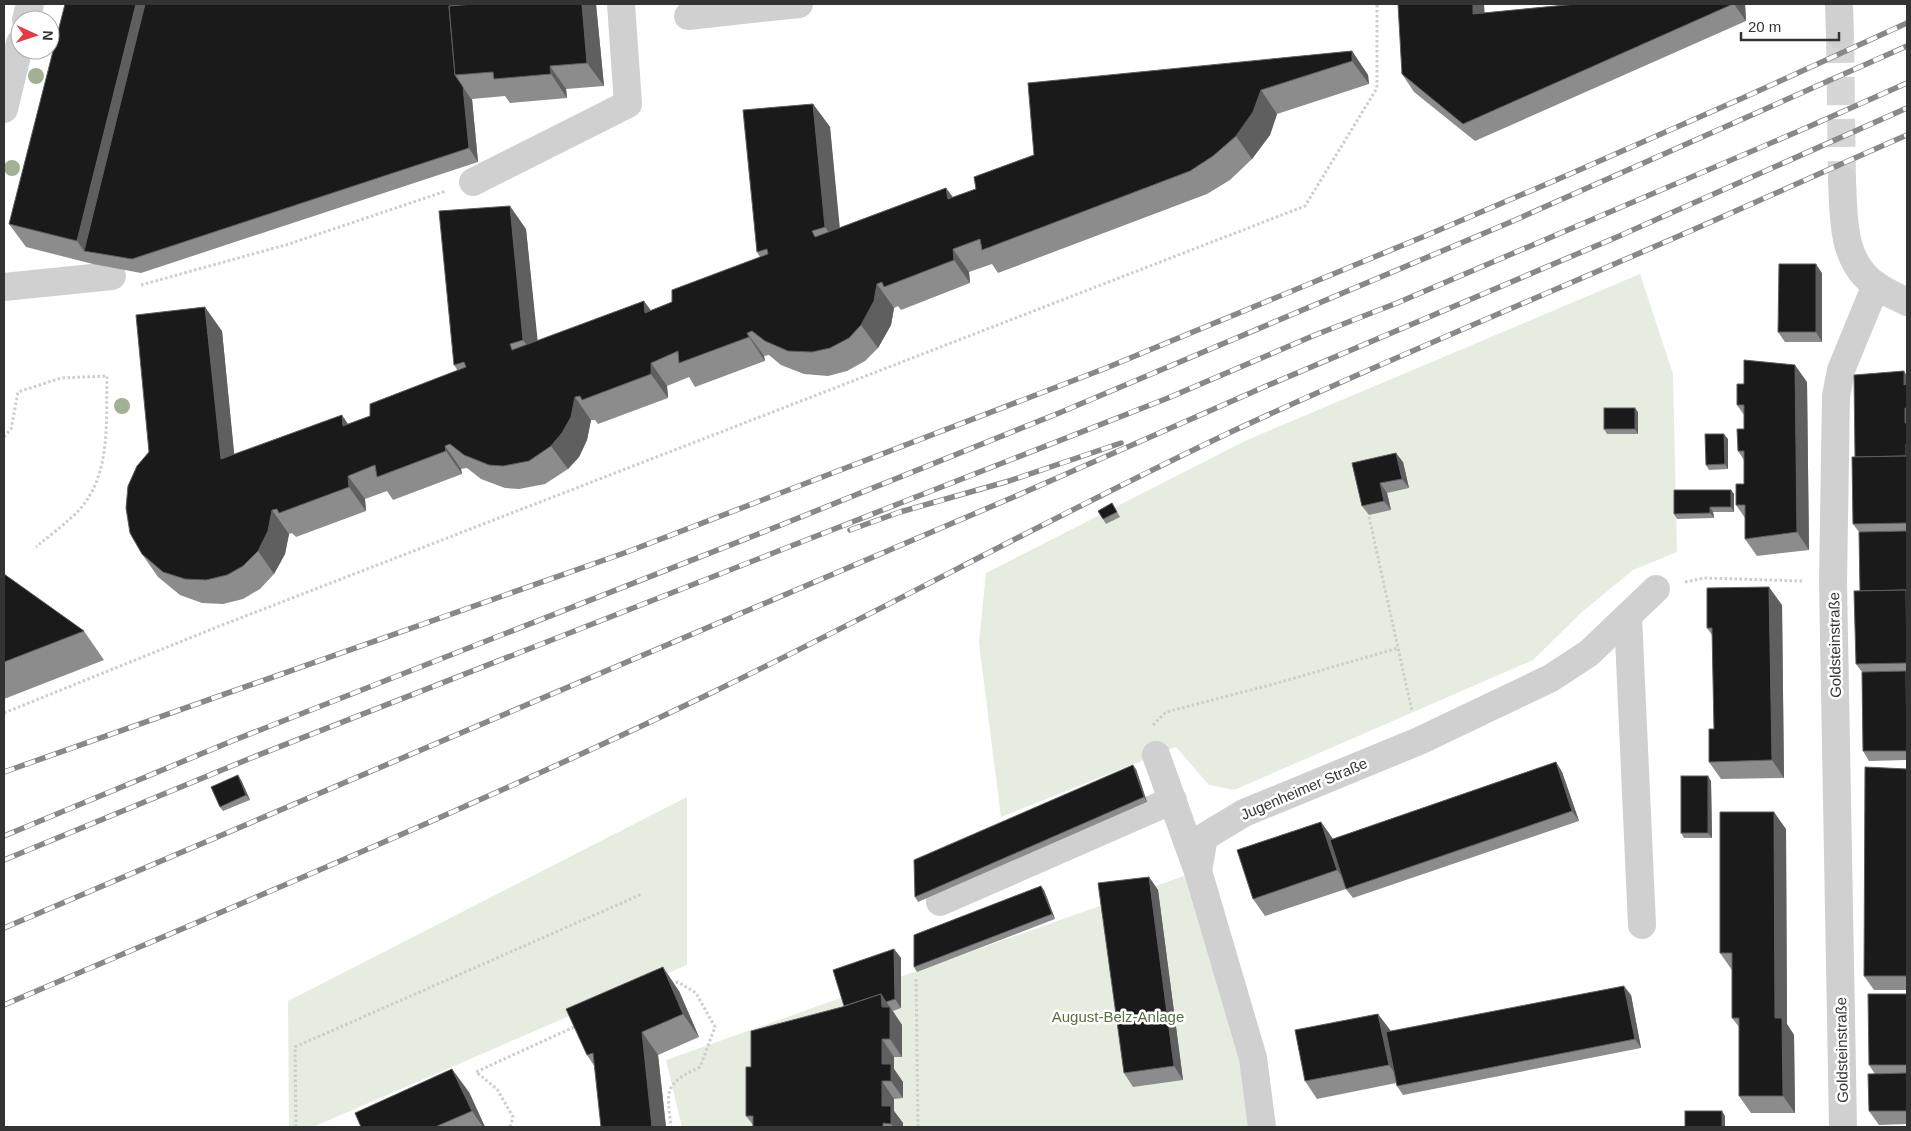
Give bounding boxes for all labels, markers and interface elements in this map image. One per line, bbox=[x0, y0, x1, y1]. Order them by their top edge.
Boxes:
north arrow bbox=[10, 10, 60, 60]
scale bar bbox=[1741, 10, 1838, 42]
text: 20 m bbox=[1748, 18, 1781, 35]
text: N bbox=[40, 30, 56, 41]
street label: Goldsteinstraße bbox=[1825, 592, 1844, 698]
street label: Jugenheimer Straße bbox=[1238, 754, 1370, 823]
street label: Goldsteinstraße bbox=[1832, 997, 1851, 1103]
park label: August-Belz-Anlage bbox=[1052, 1008, 1184, 1025]

